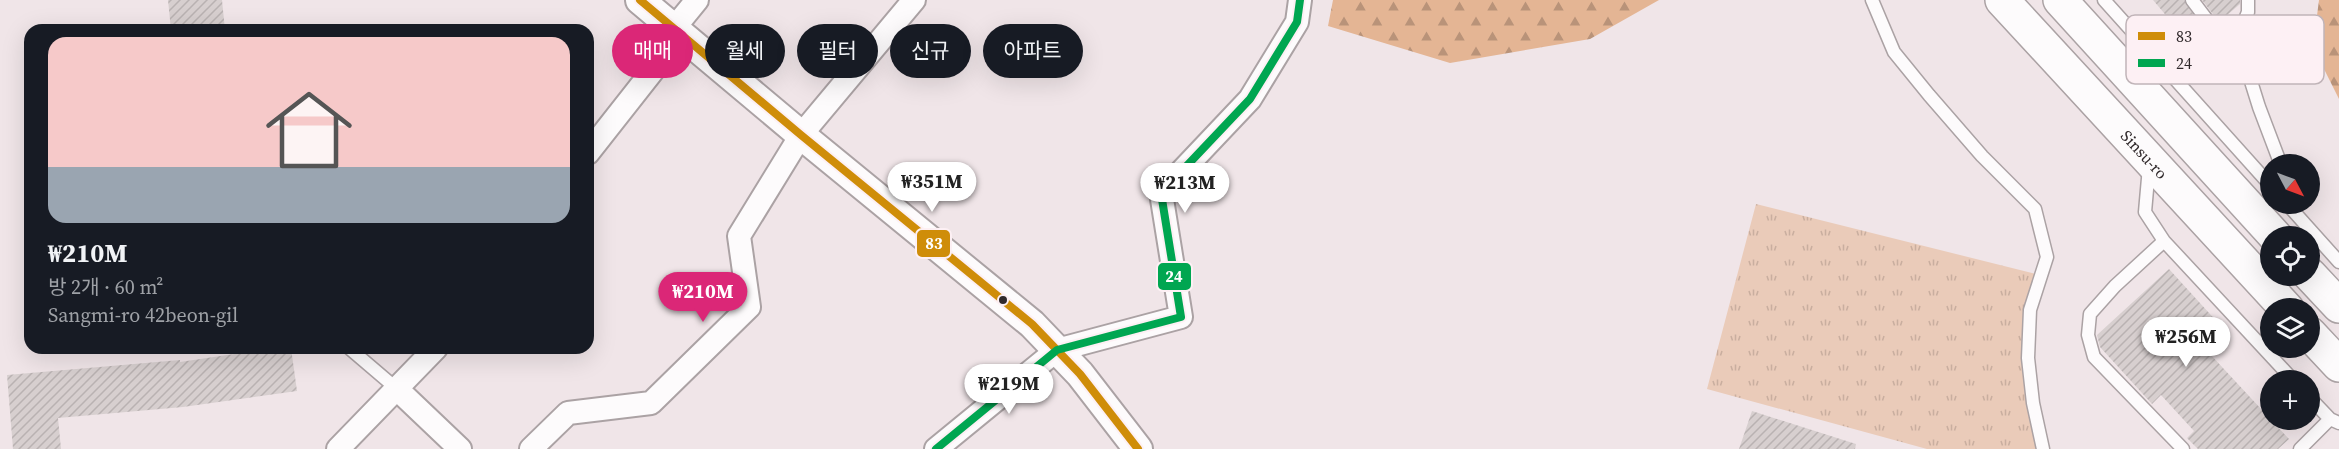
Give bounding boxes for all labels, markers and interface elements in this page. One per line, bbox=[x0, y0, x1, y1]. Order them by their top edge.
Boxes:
legend bbox=[2126, 15, 2324, 84]
chip: 매매 bbox=[612, 24, 693, 78]
chip: 월세 bbox=[705, 24, 785, 78]
chip: 필터 bbox=[797, 24, 878, 78]
chip: 신규 bbox=[890, 24, 971, 78]
chip: 아파트 bbox=[983, 24, 1083, 78]
text: 83 bbox=[2176, 25, 2192, 47]
text: 24 bbox=[2176, 52, 2192, 74]
icon: home bbox=[255, 76, 363, 184]
street label: Sinsu-ro bbox=[2116, 125, 2173, 184]
north arrow bbox=[2260, 154, 2320, 214]
map controls bbox=[2260, 154, 2320, 430]
pin: ₩351M bbox=[890, 162, 974, 213]
pin: ₩213M bbox=[1143, 163, 1227, 214]
text: ₩351M bbox=[901, 167, 963, 195]
text: ₩213M bbox=[1154, 168, 1216, 196]
button: locate bbox=[2260, 226, 2320, 286]
line badge: 83 bbox=[916, 229, 951, 258]
text: 83 bbox=[925, 232, 943, 254]
text: ₩210M bbox=[48, 235, 128, 271]
line badge: 24 bbox=[1157, 262, 1192, 291]
text: 24 bbox=[1165, 265, 1183, 287]
pin: ₩210M bbox=[661, 272, 745, 323]
text: 방 2개 · 60 m² bbox=[48, 273, 163, 301]
text: ₩210M bbox=[672, 277, 734, 305]
unlabelled marker bbox=[997, 294, 1009, 306]
button: layers bbox=[2260, 298, 2320, 358]
text: Sangmi-ro 42beon-gil bbox=[48, 301, 238, 329]
pin: ₩256M bbox=[2144, 317, 2228, 368]
text: ₩256M bbox=[2155, 322, 2217, 350]
pin: ₩219M bbox=[967, 364, 1051, 415]
text: ₩219M bbox=[978, 369, 1040, 397]
button: + bbox=[2260, 370, 2320, 430]

